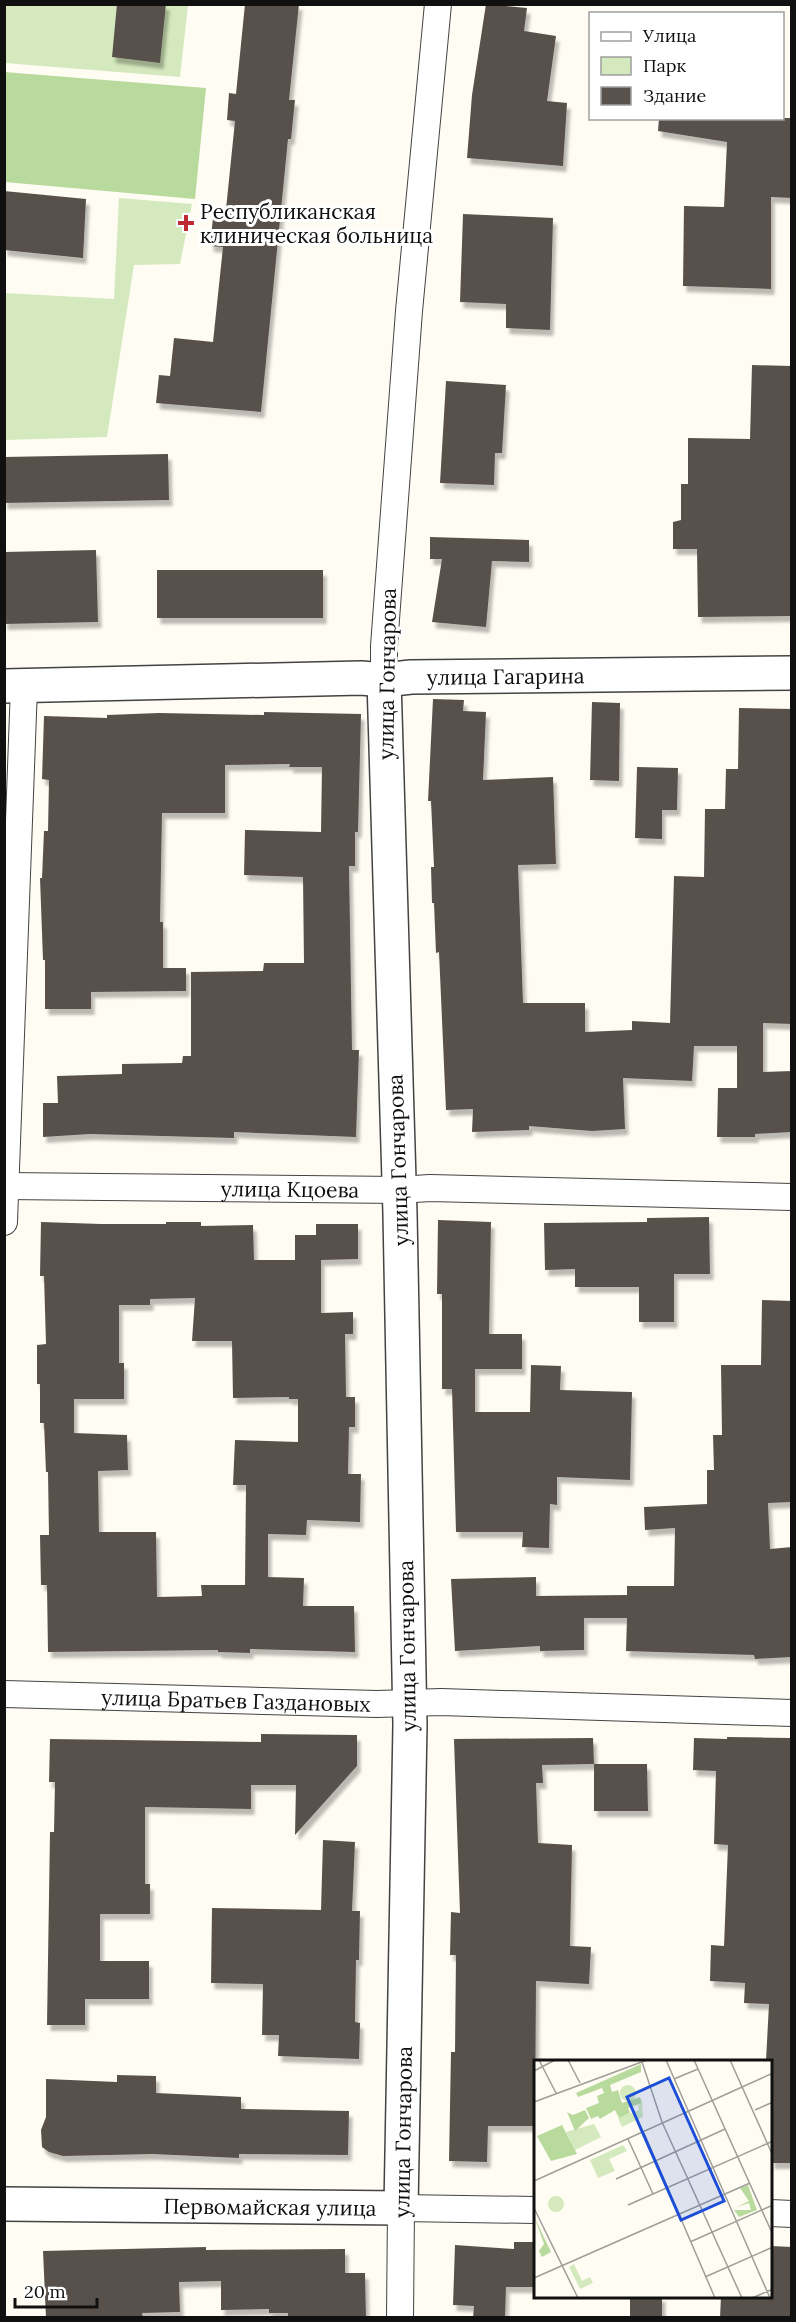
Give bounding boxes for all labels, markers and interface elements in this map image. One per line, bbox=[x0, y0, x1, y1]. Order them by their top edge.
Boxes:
legend bbox=[589, 12, 784, 120]
text: Улица bbox=[642, 24, 696, 47]
text: Парк bbox=[643, 54, 687, 77]
text: Здание bbox=[643, 84, 706, 107]
place label: Республиканская клиническая больница bbox=[200, 198, 433, 249]
marker: Республиканская клиническая больница bbox=[177, 214, 195, 232]
street label: улица Гончарова bbox=[372, 588, 402, 760]
street label: улица Гагарина bbox=[427, 662, 585, 690]
street label: улица Гончарова bbox=[382, 1073, 414, 1246]
street label: улица Кцоева bbox=[221, 1175, 360, 1203]
street label: улица Гончарова bbox=[392, 1560, 422, 1732]
street label: улица Братьев Газдановых bbox=[101, 1683, 371, 1717]
street label: улица Гончарова bbox=[388, 2046, 418, 2218]
inset map bbox=[534, 2060, 772, 2298]
street label: Первомайская улица bbox=[163, 2192, 377, 2221]
scale bar bbox=[15, 2271, 98, 2309]
text: 20 m bbox=[24, 2280, 66, 2303]

